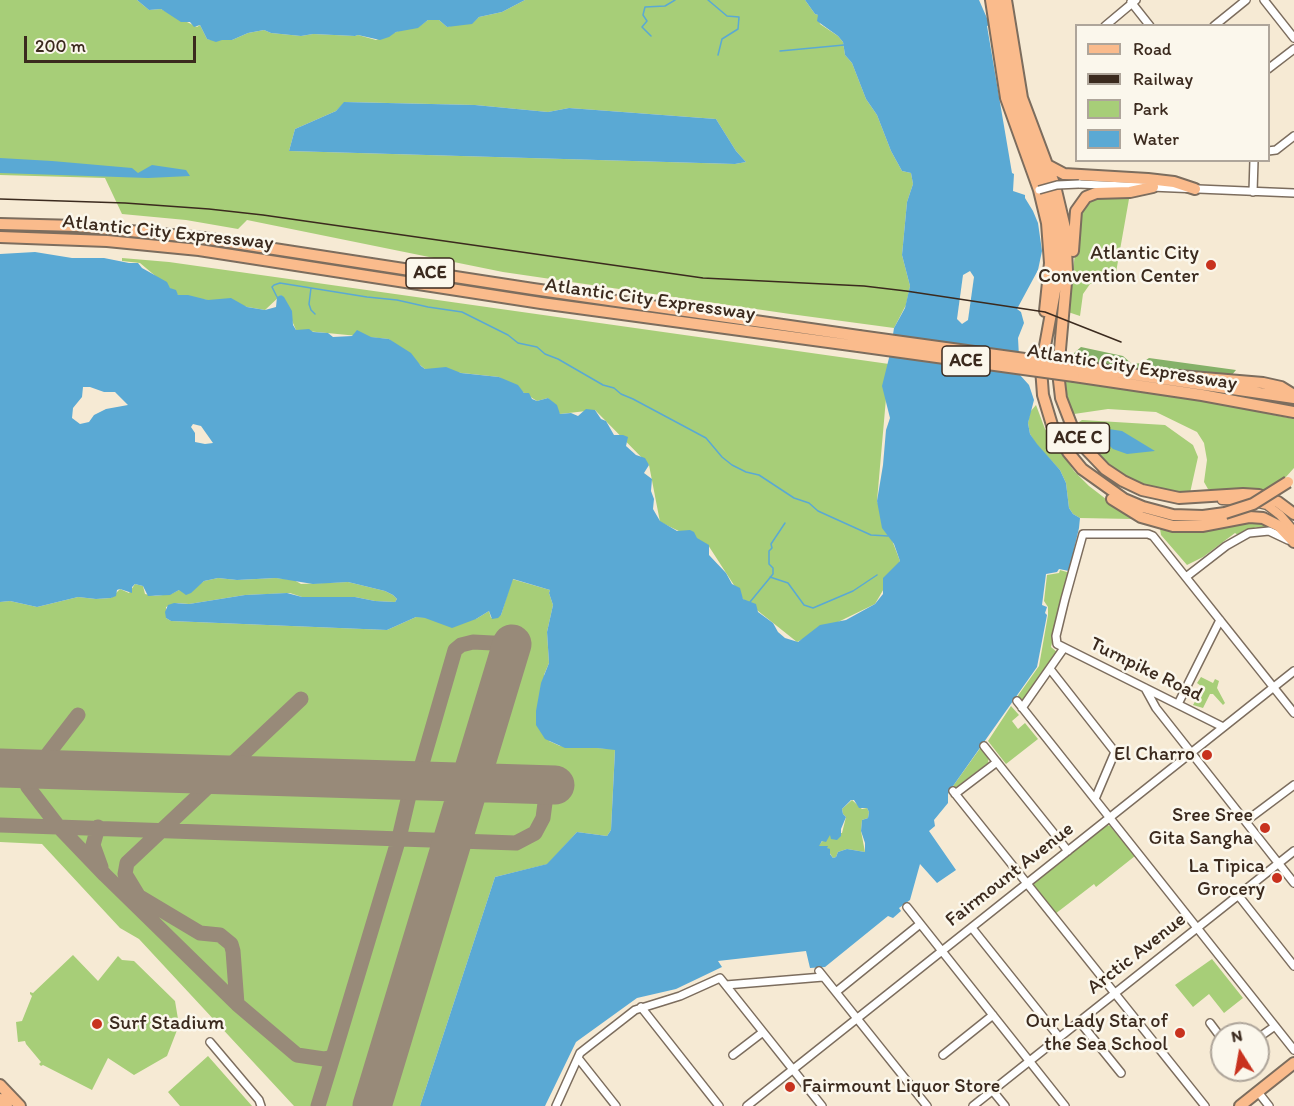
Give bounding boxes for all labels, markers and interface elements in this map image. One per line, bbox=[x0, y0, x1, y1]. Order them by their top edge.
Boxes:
scale bar bbox=[27, 24, 200, 62]
legend bbox=[1075, 24, 1270, 162]
text: 200 m bbox=[35, 35, 86, 57]
text: Road bbox=[1133, 38, 1172, 60]
text: Railway bbox=[1133, 68, 1193, 90]
text: Park bbox=[1133, 98, 1168, 120]
text: Water bbox=[1133, 128, 1179, 150]
street label: Atlantic City Expressway bbox=[61, 210, 275, 256]
place label: Atlantic City Convention Center bbox=[1038, 242, 1199, 289]
road number: ACE bbox=[406, 258, 454, 288]
marker: Atlantic City Convention Center bbox=[1204, 258, 1218, 272]
street label: Atlantic City Expressway bbox=[543, 273, 757, 327]
street label: Atlantic City Expressway bbox=[1025, 340, 1239, 396]
road number: ACE bbox=[942, 346, 990, 376]
road number: ACE C bbox=[1046, 423, 1110, 453]
street label: Turnpike Road bbox=[1086, 632, 1206, 708]
place label: El Charro bbox=[1114, 743, 1195, 767]
marker: El Charro bbox=[1200, 748, 1214, 762]
place label: Sree Sree Gita Sangha bbox=[1149, 804, 1253, 851]
street label: Fairmount Avenue bbox=[941, 817, 1079, 933]
marker: Sree Sree Gita Sangha bbox=[1258, 821, 1272, 835]
place label: La Tipica Grocery bbox=[1188, 855, 1265, 902]
marker: La Tipica Grocery bbox=[1270, 871, 1284, 885]
street label: Arctic Avenue bbox=[1083, 908, 1191, 1000]
place label: Our Lady Star of the Sea School bbox=[1026, 1010, 1168, 1057]
place label: Surf Stadium bbox=[109, 1012, 224, 1036]
marker: Surf Stadium bbox=[90, 1017, 104, 1031]
north arrow bbox=[1210, 1022, 1270, 1082]
text: N bbox=[1230, 1025, 1244, 1046]
marker: Our Lady Star of the Sea School bbox=[1173, 1026, 1187, 1040]
place label: Fairmount Liquor Store bbox=[802, 1075, 1000, 1099]
marker: Fairmount Liquor Store bbox=[783, 1080, 797, 1094]

